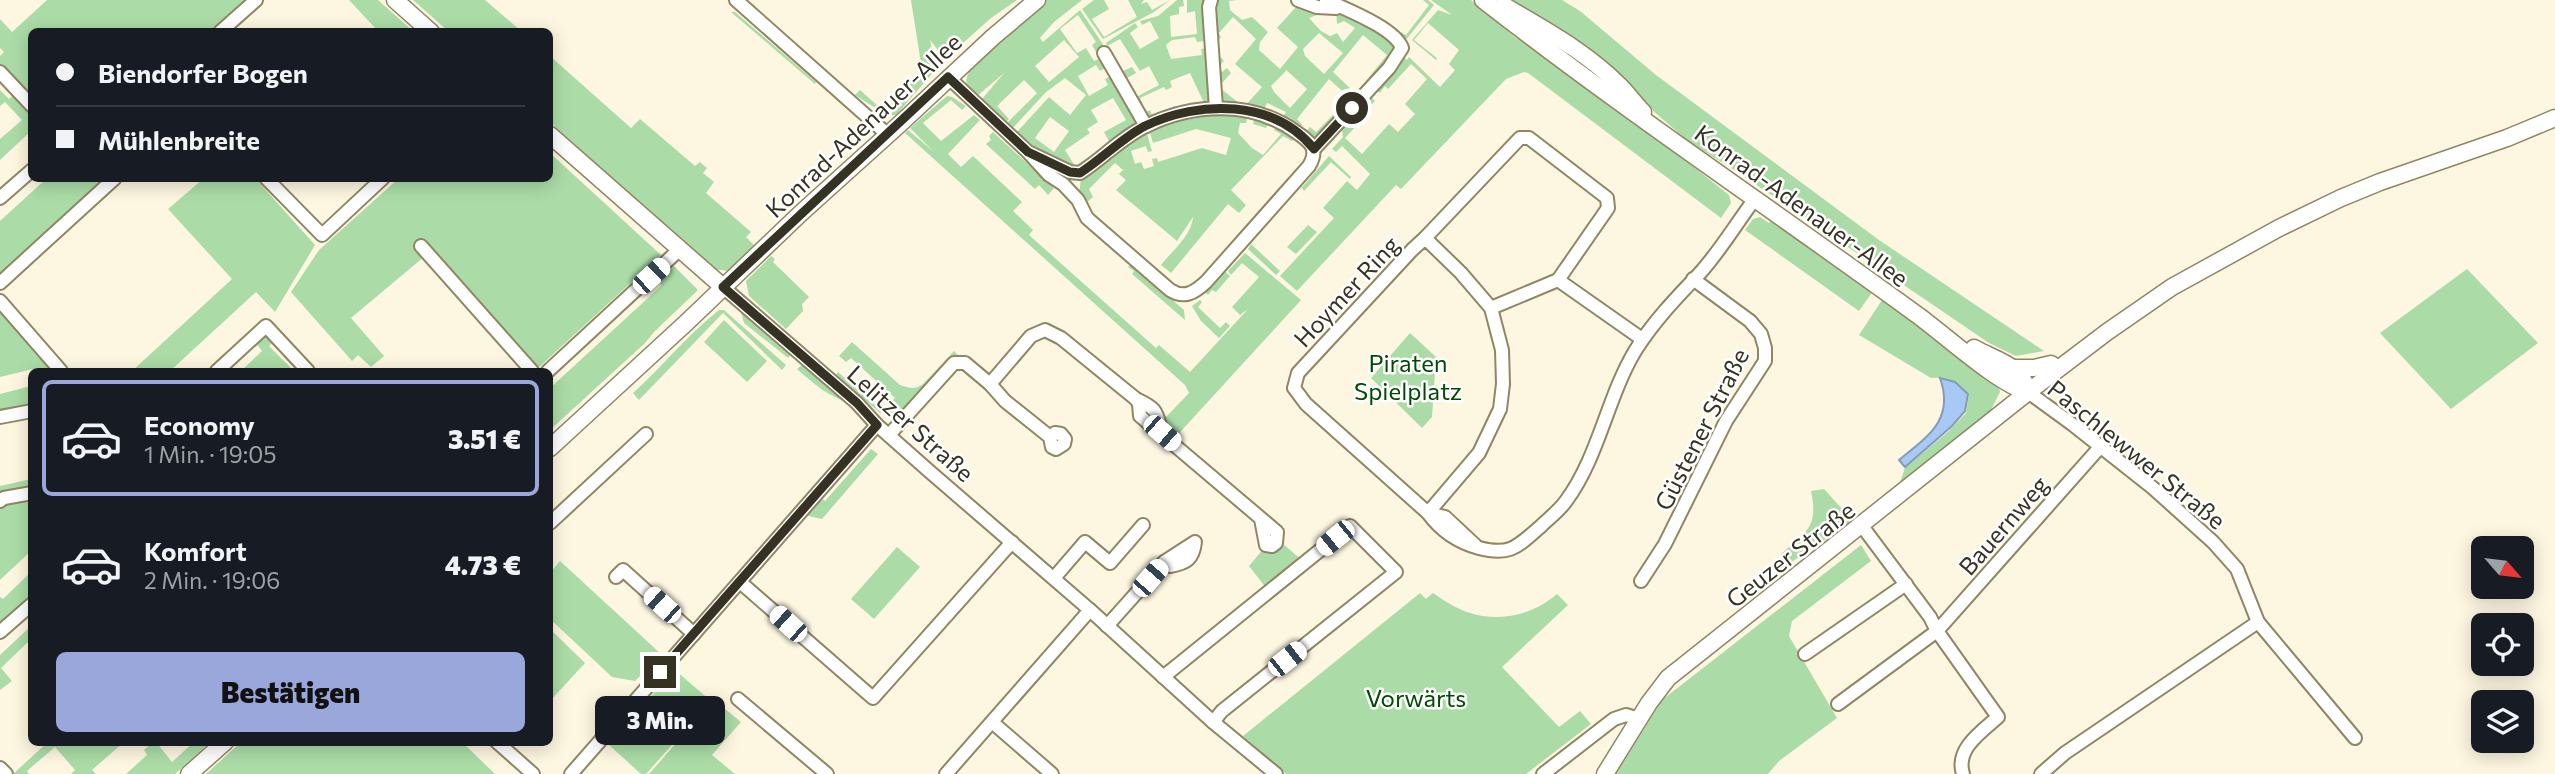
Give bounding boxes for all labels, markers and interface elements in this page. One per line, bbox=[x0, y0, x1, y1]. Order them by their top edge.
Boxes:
street label: Konrad-Adenauer-Allee bbox=[759, 27, 967, 223]
text: Biendorfer Bogen bbox=[98, 57, 308, 88]
route start bbox=[1336, 92, 1368, 124]
street label: Konrad-Adenauer-Allee bbox=[1690, 118, 1914, 292]
text: Mühlenbreite bbox=[98, 124, 260, 155]
street label: Hoymer Ring bbox=[1287, 230, 1405, 352]
car bbox=[629, 254, 674, 298]
street label: Güstener Straße bbox=[1648, 343, 1754, 515]
park label: Piraten Spielplatz bbox=[1354, 348, 1462, 405]
street label: Lelitzer Straße bbox=[842, 359, 980, 487]
street label: Paschlewwer Straße bbox=[2042, 373, 2232, 535]
icon: car bbox=[60, 407, 123, 470]
text: Economy bbox=[144, 409, 255, 440]
car bbox=[1140, 411, 1185, 455]
text: 3.51 € bbox=[448, 423, 521, 454]
text: 1 Min. · 19:05 bbox=[144, 440, 276, 468]
street label: Bauernweg bbox=[1952, 470, 2054, 580]
street label: Geuzer Straße bbox=[1720, 495, 1860, 613]
car bbox=[1313, 517, 1358, 559]
icon: car bbox=[60, 533, 123, 596]
text: Komfort bbox=[144, 535, 247, 566]
north arrow bbox=[2471, 536, 2534, 598]
map controls bbox=[2471, 536, 2534, 753]
text: 4.73 € bbox=[445, 549, 521, 580]
car bbox=[1129, 555, 1172, 601]
text: 2 Min. · 19:06 bbox=[144, 566, 280, 594]
car bbox=[640, 583, 685, 627]
car bbox=[766, 602, 811, 646]
button: locate bbox=[2471, 613, 2534, 676]
car bbox=[1264, 638, 1311, 680]
button: Bestätigen bbox=[56, 652, 525, 732]
route end bbox=[644, 656, 676, 688]
park label: Vorwärts bbox=[1366, 683, 1466, 712]
button: layers bbox=[2471, 690, 2534, 753]
callout: 3 Min. bbox=[595, 696, 725, 746]
text: 3 Min. bbox=[627, 706, 693, 734]

